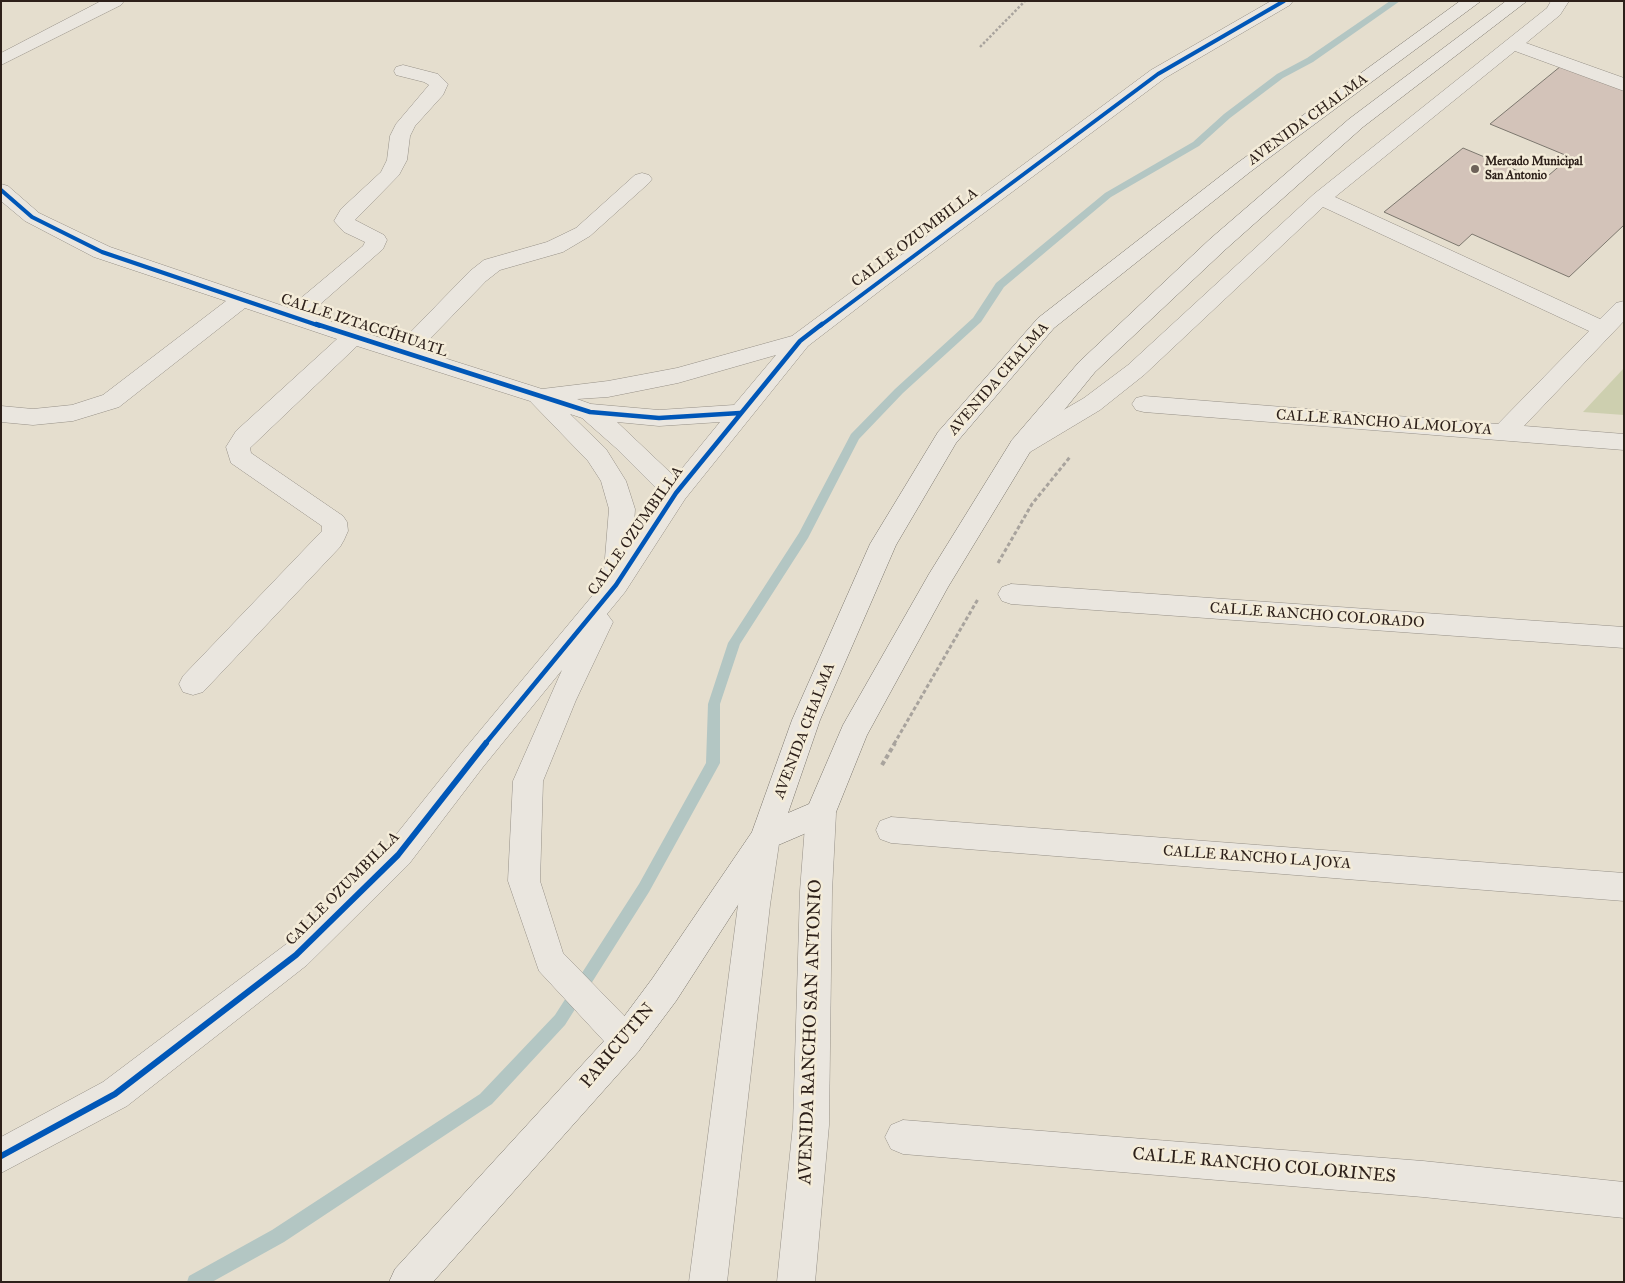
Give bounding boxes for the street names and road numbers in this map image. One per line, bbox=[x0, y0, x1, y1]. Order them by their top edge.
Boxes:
street label: AVENIDA CHALMA bbox=[1244, 70, 1372, 170]
street label: CALLE OZUMBILLA bbox=[848, 185, 982, 291]
street label: CALLE IZTACCÍHUATL bbox=[278, 291, 450, 361]
street label: AVENIDA CHALMA bbox=[945, 319, 1053, 439]
street label: CALLE RANCHO ALMOLOYA bbox=[1275, 406, 1493, 440]
street label: CALLE OZUMBILLA bbox=[585, 463, 687, 599]
street label: CALLE RANCHO COLORADO bbox=[1209, 600, 1425, 632]
street label: AVENIDA CHALMA bbox=[771, 660, 839, 802]
street label: CALLE OZUMBILLA bbox=[282, 828, 404, 950]
street label: CALLE RANCHO LA JOYA bbox=[1162, 842, 1352, 874]
street label: AVENIDA RANCHO SAN ANTONIO bbox=[795, 879, 827, 1185]
street label: PARICUTIN bbox=[576, 999, 660, 1093]
street label: CALLE RANCHO COLORINES bbox=[1131, 1144, 1397, 1188]

